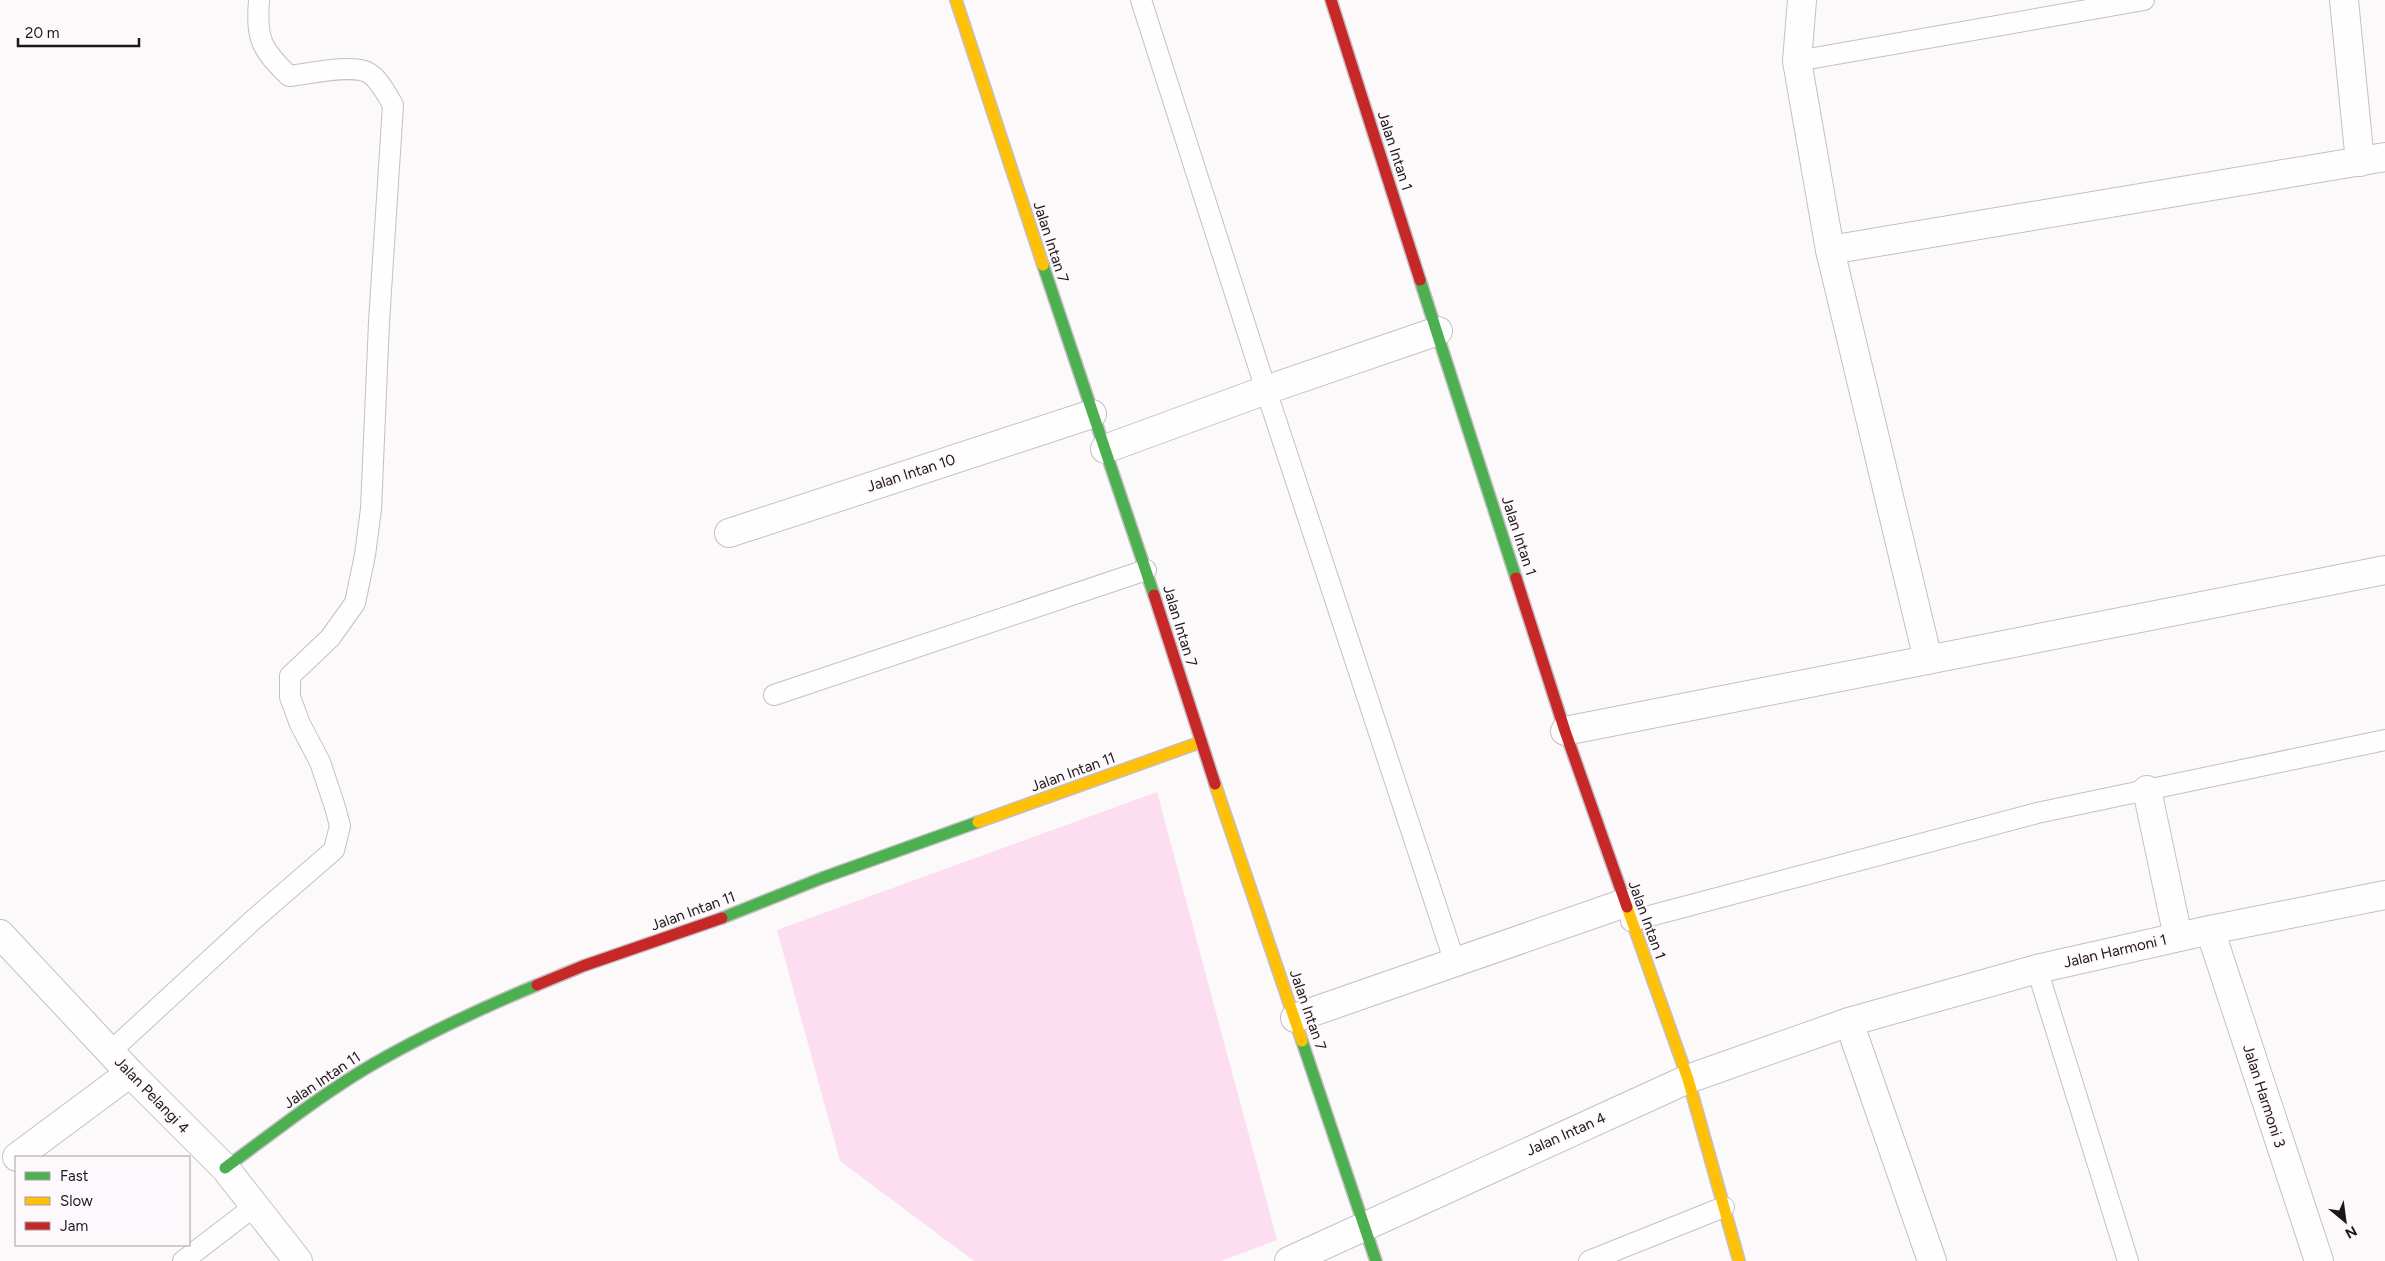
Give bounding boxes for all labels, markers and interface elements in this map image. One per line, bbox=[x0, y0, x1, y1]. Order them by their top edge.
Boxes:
scale bar bbox=[18, 15, 139, 47]
text: 20 m bbox=[25, 24, 59, 42]
street label: Jalan Intan 1 bbox=[1374, 109, 1416, 193]
street label: Jalan Intan 7 bbox=[1029, 199, 1073, 285]
street label: Jalan Intan 10 bbox=[864, 450, 958, 496]
street label: Jalan Intan 1 bbox=[1498, 494, 1540, 578]
street label: Jalan Intan 7 bbox=[1159, 583, 1201, 669]
street label: Jalan Intan 11 bbox=[1028, 748, 1118, 796]
street label: Jalan Intan 1 bbox=[1624, 878, 1670, 962]
street label: Jalan Intan 11 bbox=[648, 887, 738, 935]
street label: Jalan Harmoni 1 bbox=[2062, 930, 2168, 972]
street label: Jalan Intan 7 bbox=[1286, 967, 1330, 1053]
street label: Jalan Harmoni 3 bbox=[2239, 1042, 2289, 1150]
street label: Jalan Intan 11 bbox=[280, 1048, 364, 1112]
street label: Jalan Pelangi 4 bbox=[111, 1053, 193, 1137]
street label: Jalan Intan 4 bbox=[1523, 1108, 1609, 1160]
legend bbox=[15, 1156, 190, 1246]
text: Fast bbox=[60, 1167, 89, 1185]
text: Slow bbox=[60, 1192, 93, 1210]
north arrow bbox=[2320, 1196, 2370, 1246]
text: Jam bbox=[60, 1217, 88, 1235]
text: N bbox=[2342, 1222, 2360, 1242]

